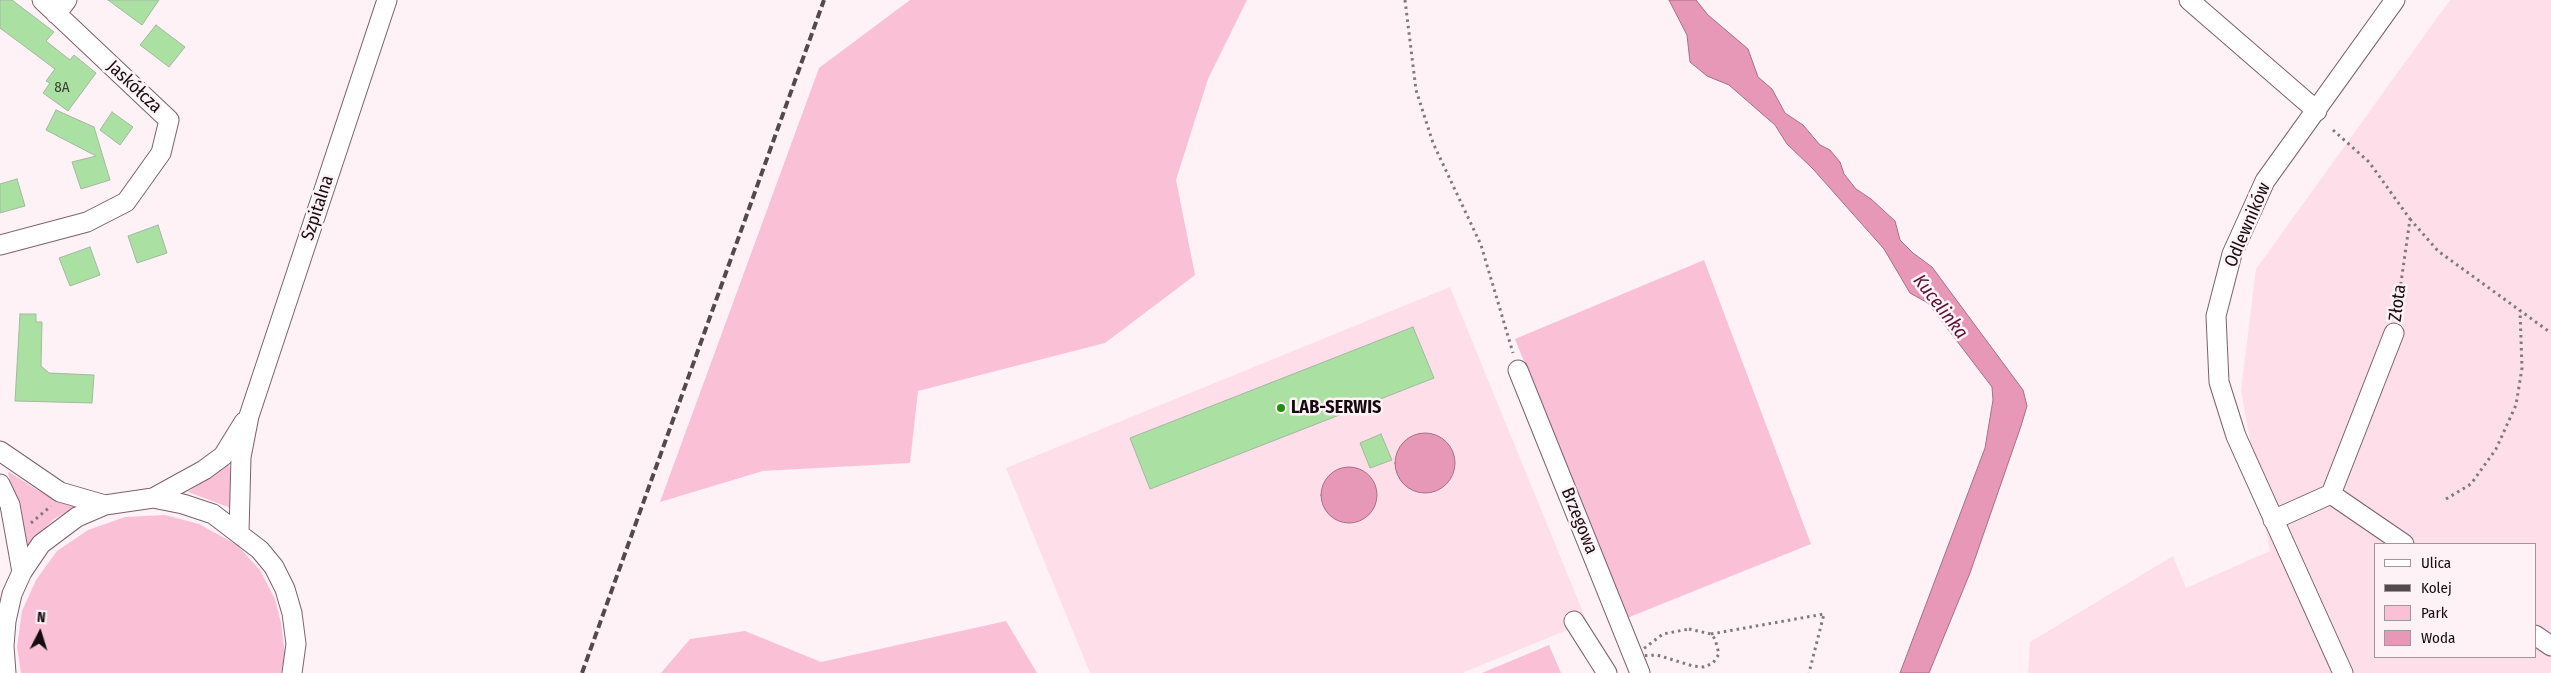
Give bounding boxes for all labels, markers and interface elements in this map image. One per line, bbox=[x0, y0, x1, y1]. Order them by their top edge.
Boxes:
street label: Jaskółcza bbox=[102, 56, 166, 118]
house number: 8A bbox=[54, 79, 70, 97]
street label: Szpitalna bbox=[297, 173, 339, 243]
street label: Odlewników bbox=[2221, 179, 2275, 271]
water label: Kucelinka bbox=[1908, 270, 1972, 344]
street label: Złota bbox=[2385, 283, 2411, 323]
place label: LAB-SERWIS bbox=[1291, 397, 1381, 419]
marker: LAB-SERWIS bbox=[1275, 402, 1287, 414]
street label: Brzegowa bbox=[1556, 485, 1602, 557]
legend bbox=[2374, 543, 2536, 658]
text: Ulica bbox=[2421, 554, 2451, 572]
text: Kolej bbox=[2421, 579, 2452, 597]
text: Park bbox=[2421, 604, 2448, 622]
north arrow bbox=[15, 608, 65, 658]
text: N bbox=[36, 609, 46, 626]
text: Woda bbox=[2421, 629, 2455, 647]

